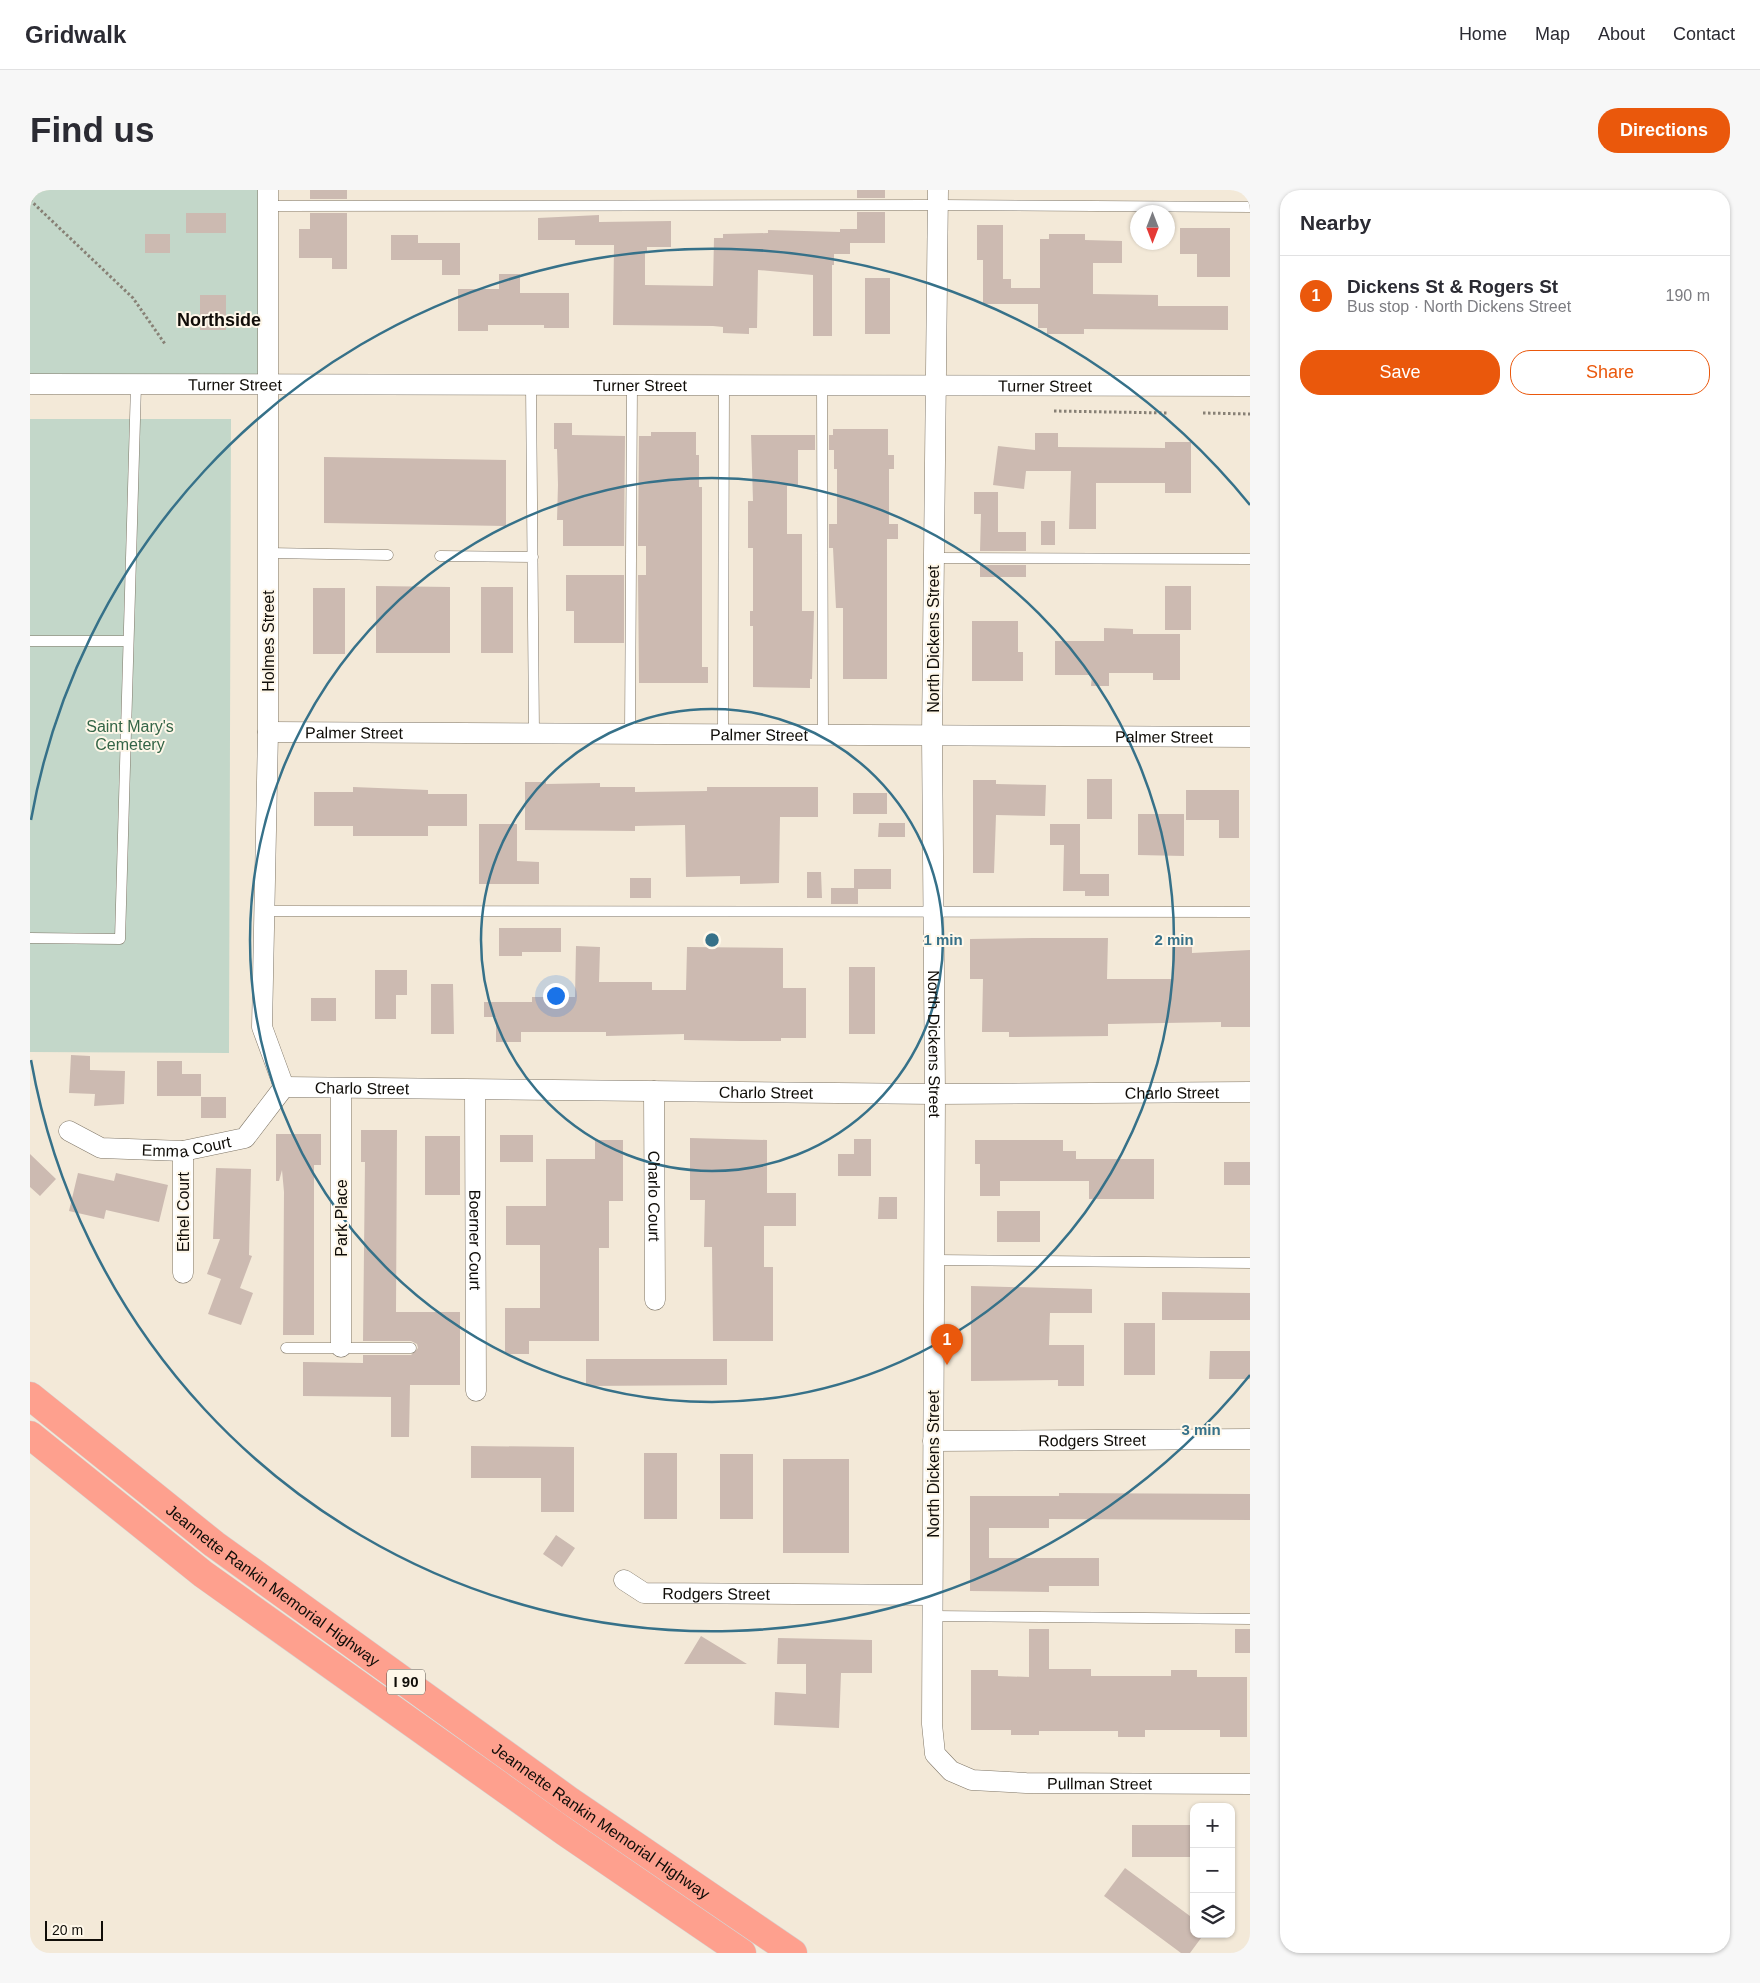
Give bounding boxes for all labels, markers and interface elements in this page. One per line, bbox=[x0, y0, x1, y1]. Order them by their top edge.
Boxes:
text: Gridwalk bbox=[25, 21, 126, 48]
text: Home bbox=[1459, 24, 1507, 44]
text: Map bbox=[1535, 24, 1570, 44]
text: About bbox=[1598, 24, 1645, 44]
text: Contact bbox=[1673, 24, 1735, 44]
button: Directions bbox=[1598, 108, 1730, 153]
text: Find us bbox=[30, 110, 154, 149]
north arrow bbox=[1130, 205, 1175, 250]
text: Nearby bbox=[1300, 211, 1371, 234]
text: Dickens St & Rogers St bbox=[1347, 276, 1558, 297]
text: 1 bbox=[1312, 287, 1320, 304]
text: 190 m bbox=[1666, 287, 1710, 304]
text: Bus stop · North Dickens Street bbox=[1347, 298, 1571, 315]
district label: Northside bbox=[177, 310, 261, 330]
button: Save bbox=[1300, 350, 1500, 395]
button: Share bbox=[1510, 350, 1710, 395]
street label: Turner Street bbox=[188, 376, 282, 393]
street label: Turner Street bbox=[593, 377, 687, 394]
street label: Turner Street bbox=[998, 378, 1092, 395]
street label: North Dickens Street bbox=[925, 565, 942, 713]
street label: Holmes Street bbox=[260, 590, 277, 692]
park label: Saint Mary's Cemetery bbox=[86, 718, 174, 753]
street label: Palmer Street bbox=[305, 724, 404, 742]
street label: Palmer Street bbox=[710, 726, 809, 744]
street label: Palmer Street bbox=[1115, 728, 1214, 746]
centre of rings bbox=[703, 931, 721, 949]
text: 1 min bbox=[923, 931, 963, 948]
text: 2 min bbox=[1154, 931, 1194, 948]
street label: North Dickens Street bbox=[925, 970, 943, 1118]
your location bbox=[543, 983, 569, 1009]
street label: Charlo Street bbox=[315, 1079, 410, 1097]
street label: Charlo Street bbox=[719, 1084, 814, 1102]
street label: Charlo Street bbox=[1125, 1084, 1220, 1102]
street label: Emma Court bbox=[141, 1133, 233, 1161]
street label: Charlo Court bbox=[645, 1151, 663, 1242]
street label: Ethel Court bbox=[175, 1171, 192, 1252]
street label: Park Place bbox=[333, 1179, 350, 1257]
street label: Boerner Court bbox=[466, 1190, 484, 1291]
pin: 1 bbox=[931, 1324, 963, 1365]
street label: North Dickens Street bbox=[925, 1390, 942, 1538]
text: 3 min bbox=[1181, 1421, 1221, 1438]
street label: Rodgers Street bbox=[1038, 1432, 1146, 1449]
street label: Jeannette Rankin Memorial Highway bbox=[163, 1501, 383, 1670]
street label: Rodgers Street bbox=[662, 1585, 771, 1603]
road number: I 90 bbox=[387, 1670, 425, 1694]
street label: Jeannette Rankin Memorial Highway bbox=[489, 1740, 713, 1903]
street label: Pullman Street bbox=[1047, 1775, 1153, 1793]
map controls bbox=[1190, 1803, 1235, 1938]
button: + bbox=[1190, 1803, 1235, 1848]
button: − bbox=[1190, 1848, 1235, 1893]
button: layers bbox=[1190, 1893, 1235, 1938]
scale bar bbox=[45, 1918, 102, 1941]
text: 20 m bbox=[52, 1922, 83, 1938]

